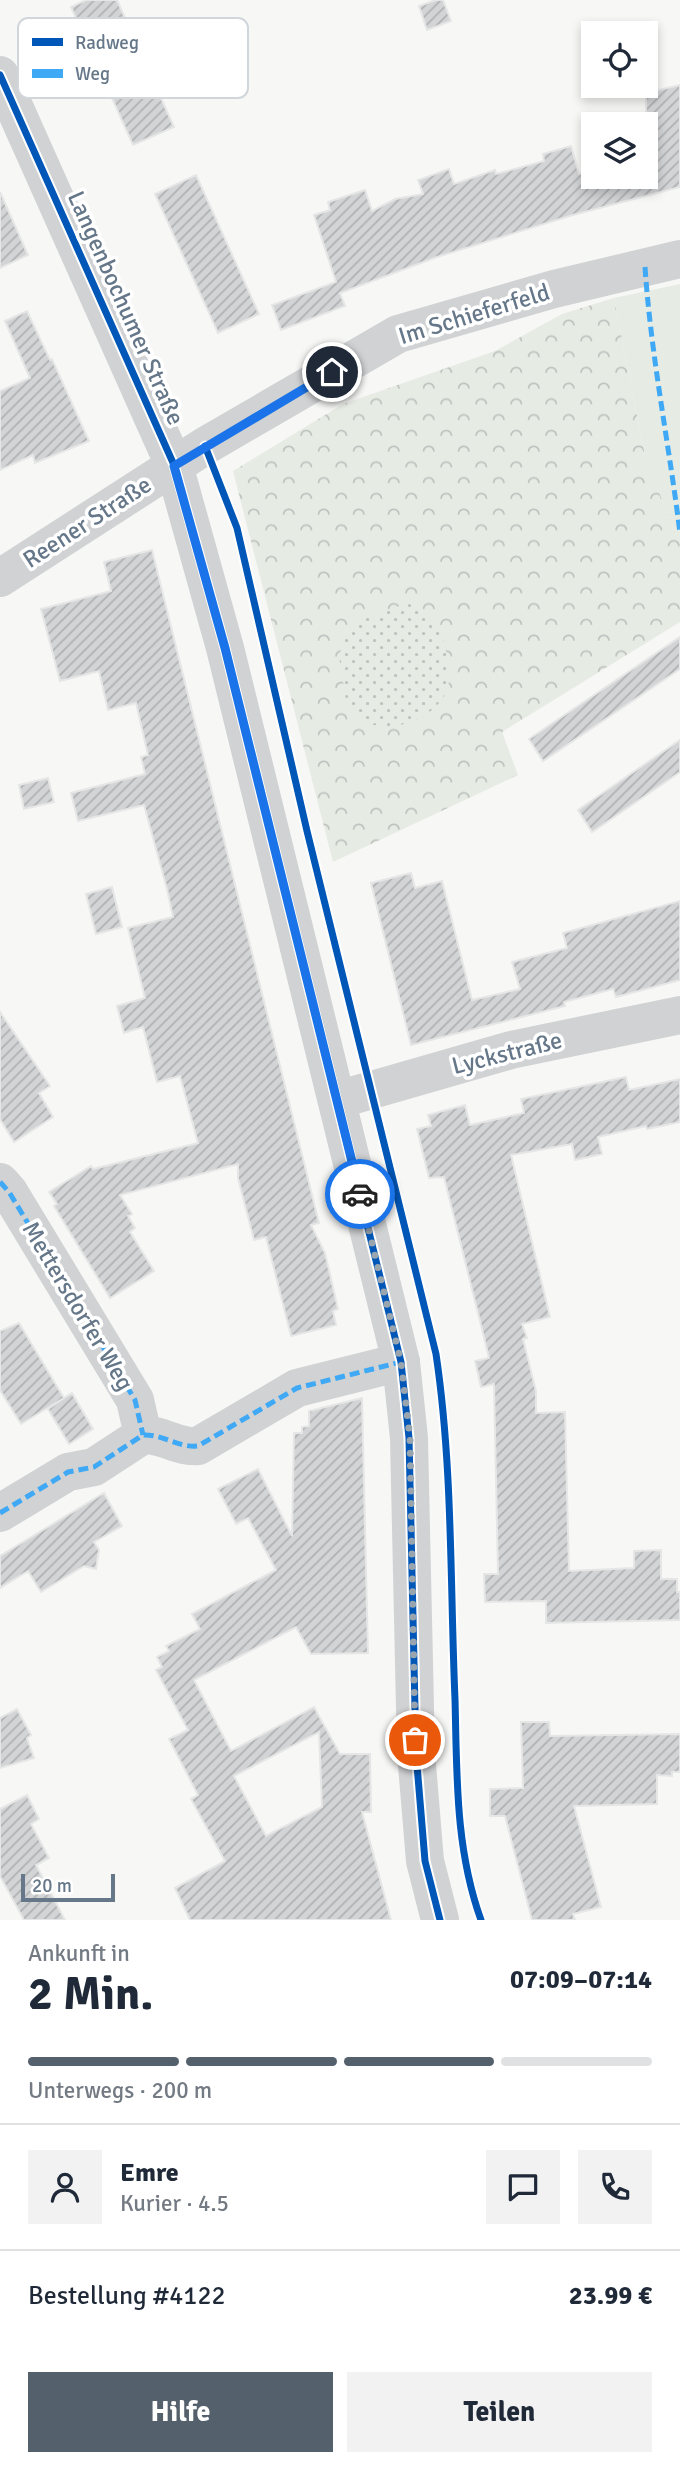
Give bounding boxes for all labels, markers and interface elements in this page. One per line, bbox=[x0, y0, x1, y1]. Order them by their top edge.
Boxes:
legend bbox=[18, 18, 248, 98]
map controls bbox=[581, 21, 658, 189]
button: locate bbox=[581, 21, 658, 98]
text: Radweg bbox=[75, 31, 139, 55]
text: Weg bbox=[75, 62, 110, 86]
button: layers bbox=[581, 112, 658, 189]
street label: Langenbochumer Straße bbox=[61, 186, 191, 430]
street label: Im Schieferfeld bbox=[395, 277, 553, 351]
pin bbox=[302, 342, 362, 402]
icon: home bbox=[313, 353, 351, 391]
street label: Reener Straße bbox=[17, 469, 157, 575]
street label: Lyckstraße bbox=[449, 1025, 565, 1081]
courier bbox=[325, 1159, 395, 1229]
icon: car bbox=[341, 1175, 379, 1213]
street label: Mettersdorfer Weg bbox=[16, 1216, 140, 1396]
pin bbox=[385, 1710, 445, 1770]
icon: bag bbox=[396, 1721, 434, 1759]
scale bar bbox=[21, 1871, 116, 1903]
text: 20 m bbox=[32, 1874, 72, 1898]
text: Ankunft in bbox=[28, 1939, 130, 1968]
text: 07:09–07:14 bbox=[510, 1964, 652, 1996]
text: 2 Min. bbox=[28, 1966, 153, 2022]
text: Unterwegs · 200 m bbox=[28, 2076, 212, 2105]
button: person bbox=[28, 2150, 102, 2224]
button: chat bbox=[486, 2150, 560, 2224]
button: phone bbox=[578, 2150, 652, 2224]
text: Emre bbox=[120, 2157, 179, 2189]
text: Kurier · 4.5 bbox=[120, 2189, 229, 2218]
text: Bestellung #4122 bbox=[28, 2280, 225, 2312]
text: 23.99 € bbox=[569, 2280, 652, 2312]
button: Hilfe bbox=[28, 2372, 333, 2452]
button: Teilen bbox=[347, 2372, 652, 2452]

